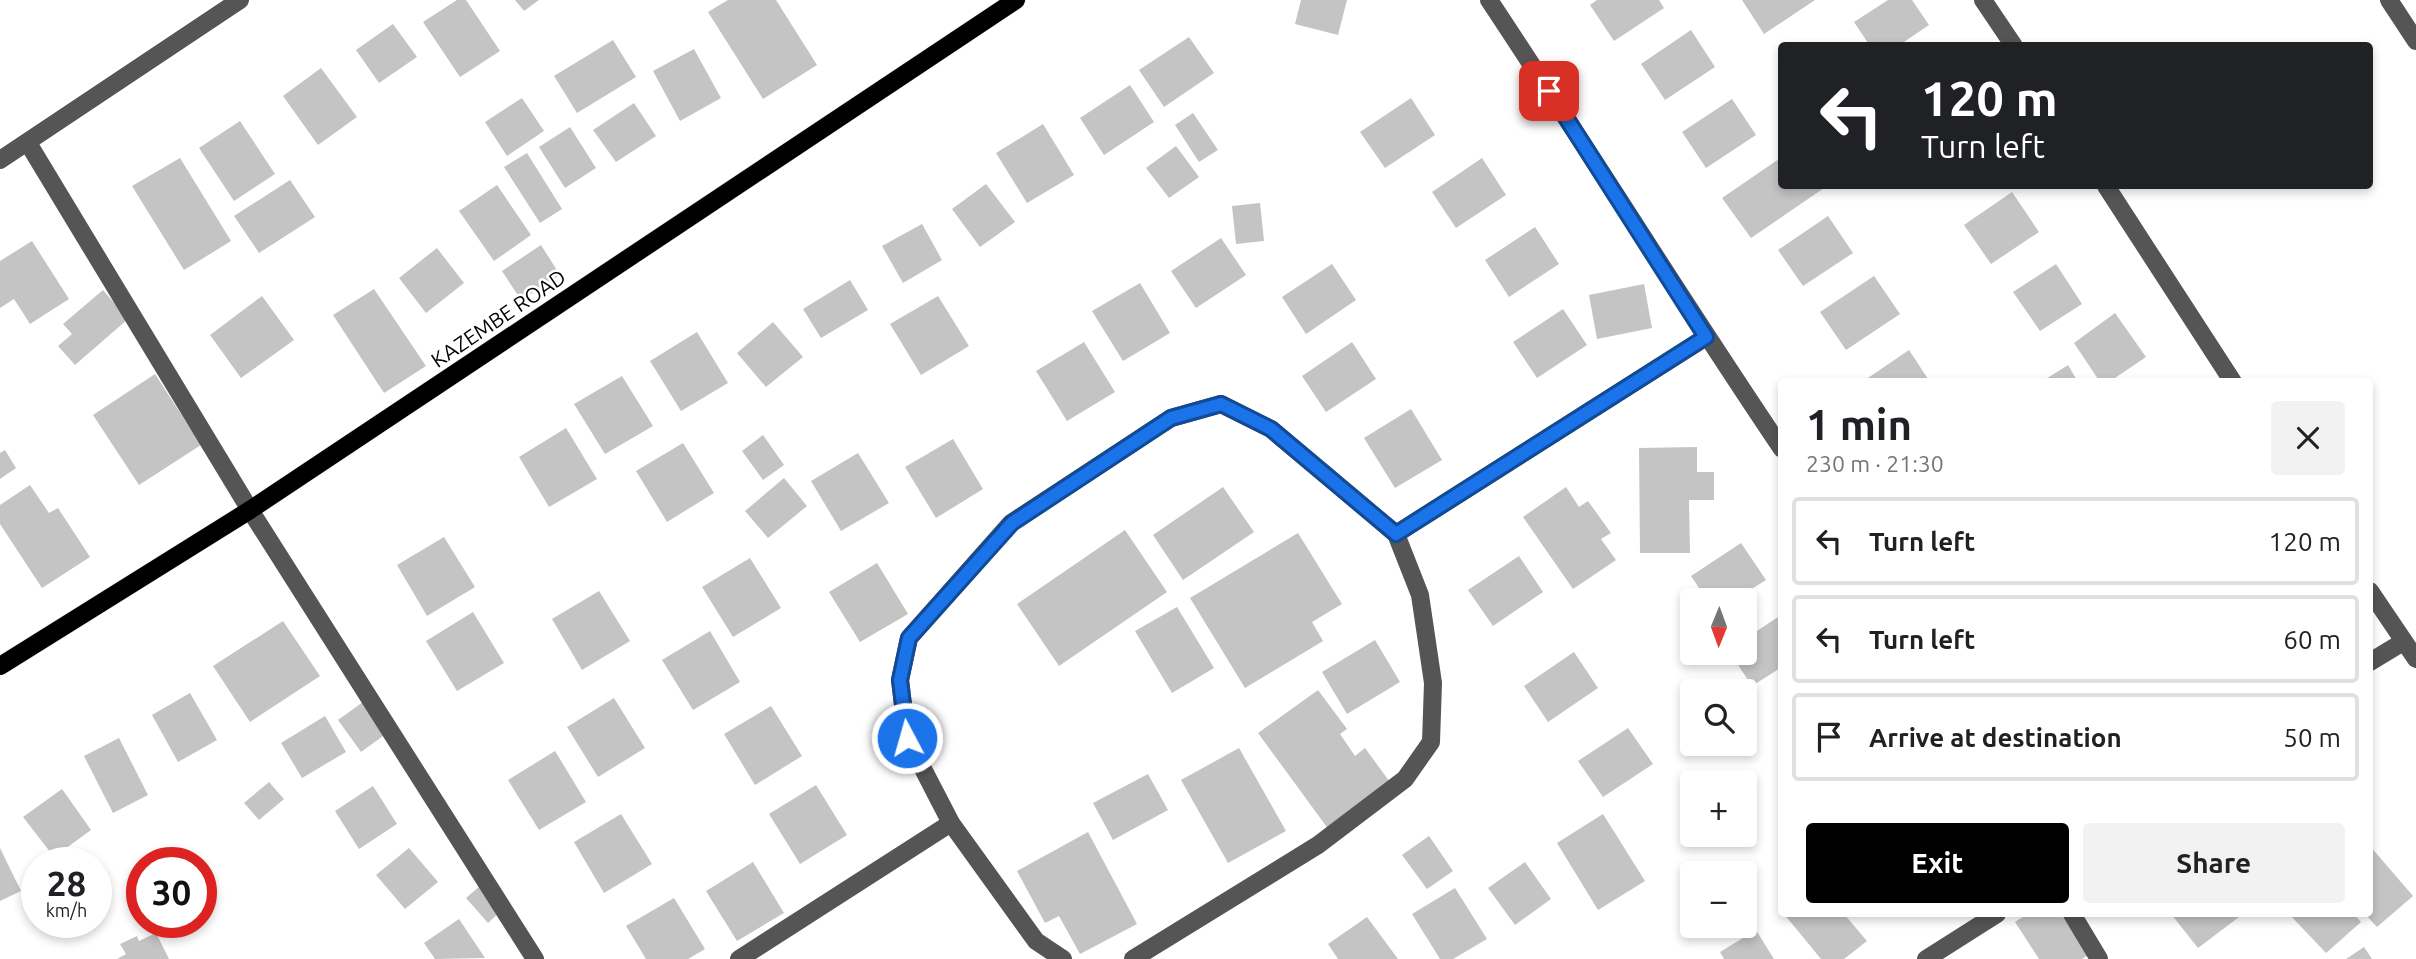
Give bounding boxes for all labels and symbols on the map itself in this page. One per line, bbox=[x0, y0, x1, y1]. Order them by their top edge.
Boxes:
pin bbox=[1519, 61, 1579, 121]
street label: KAZEMBE ROAD bbox=[426, 264, 570, 372]
north arrow bbox=[1680, 588, 1757, 665]
position arrow bbox=[870, 701, 944, 775]
speed limit sign: 30 bbox=[126, 847, 217, 938]

